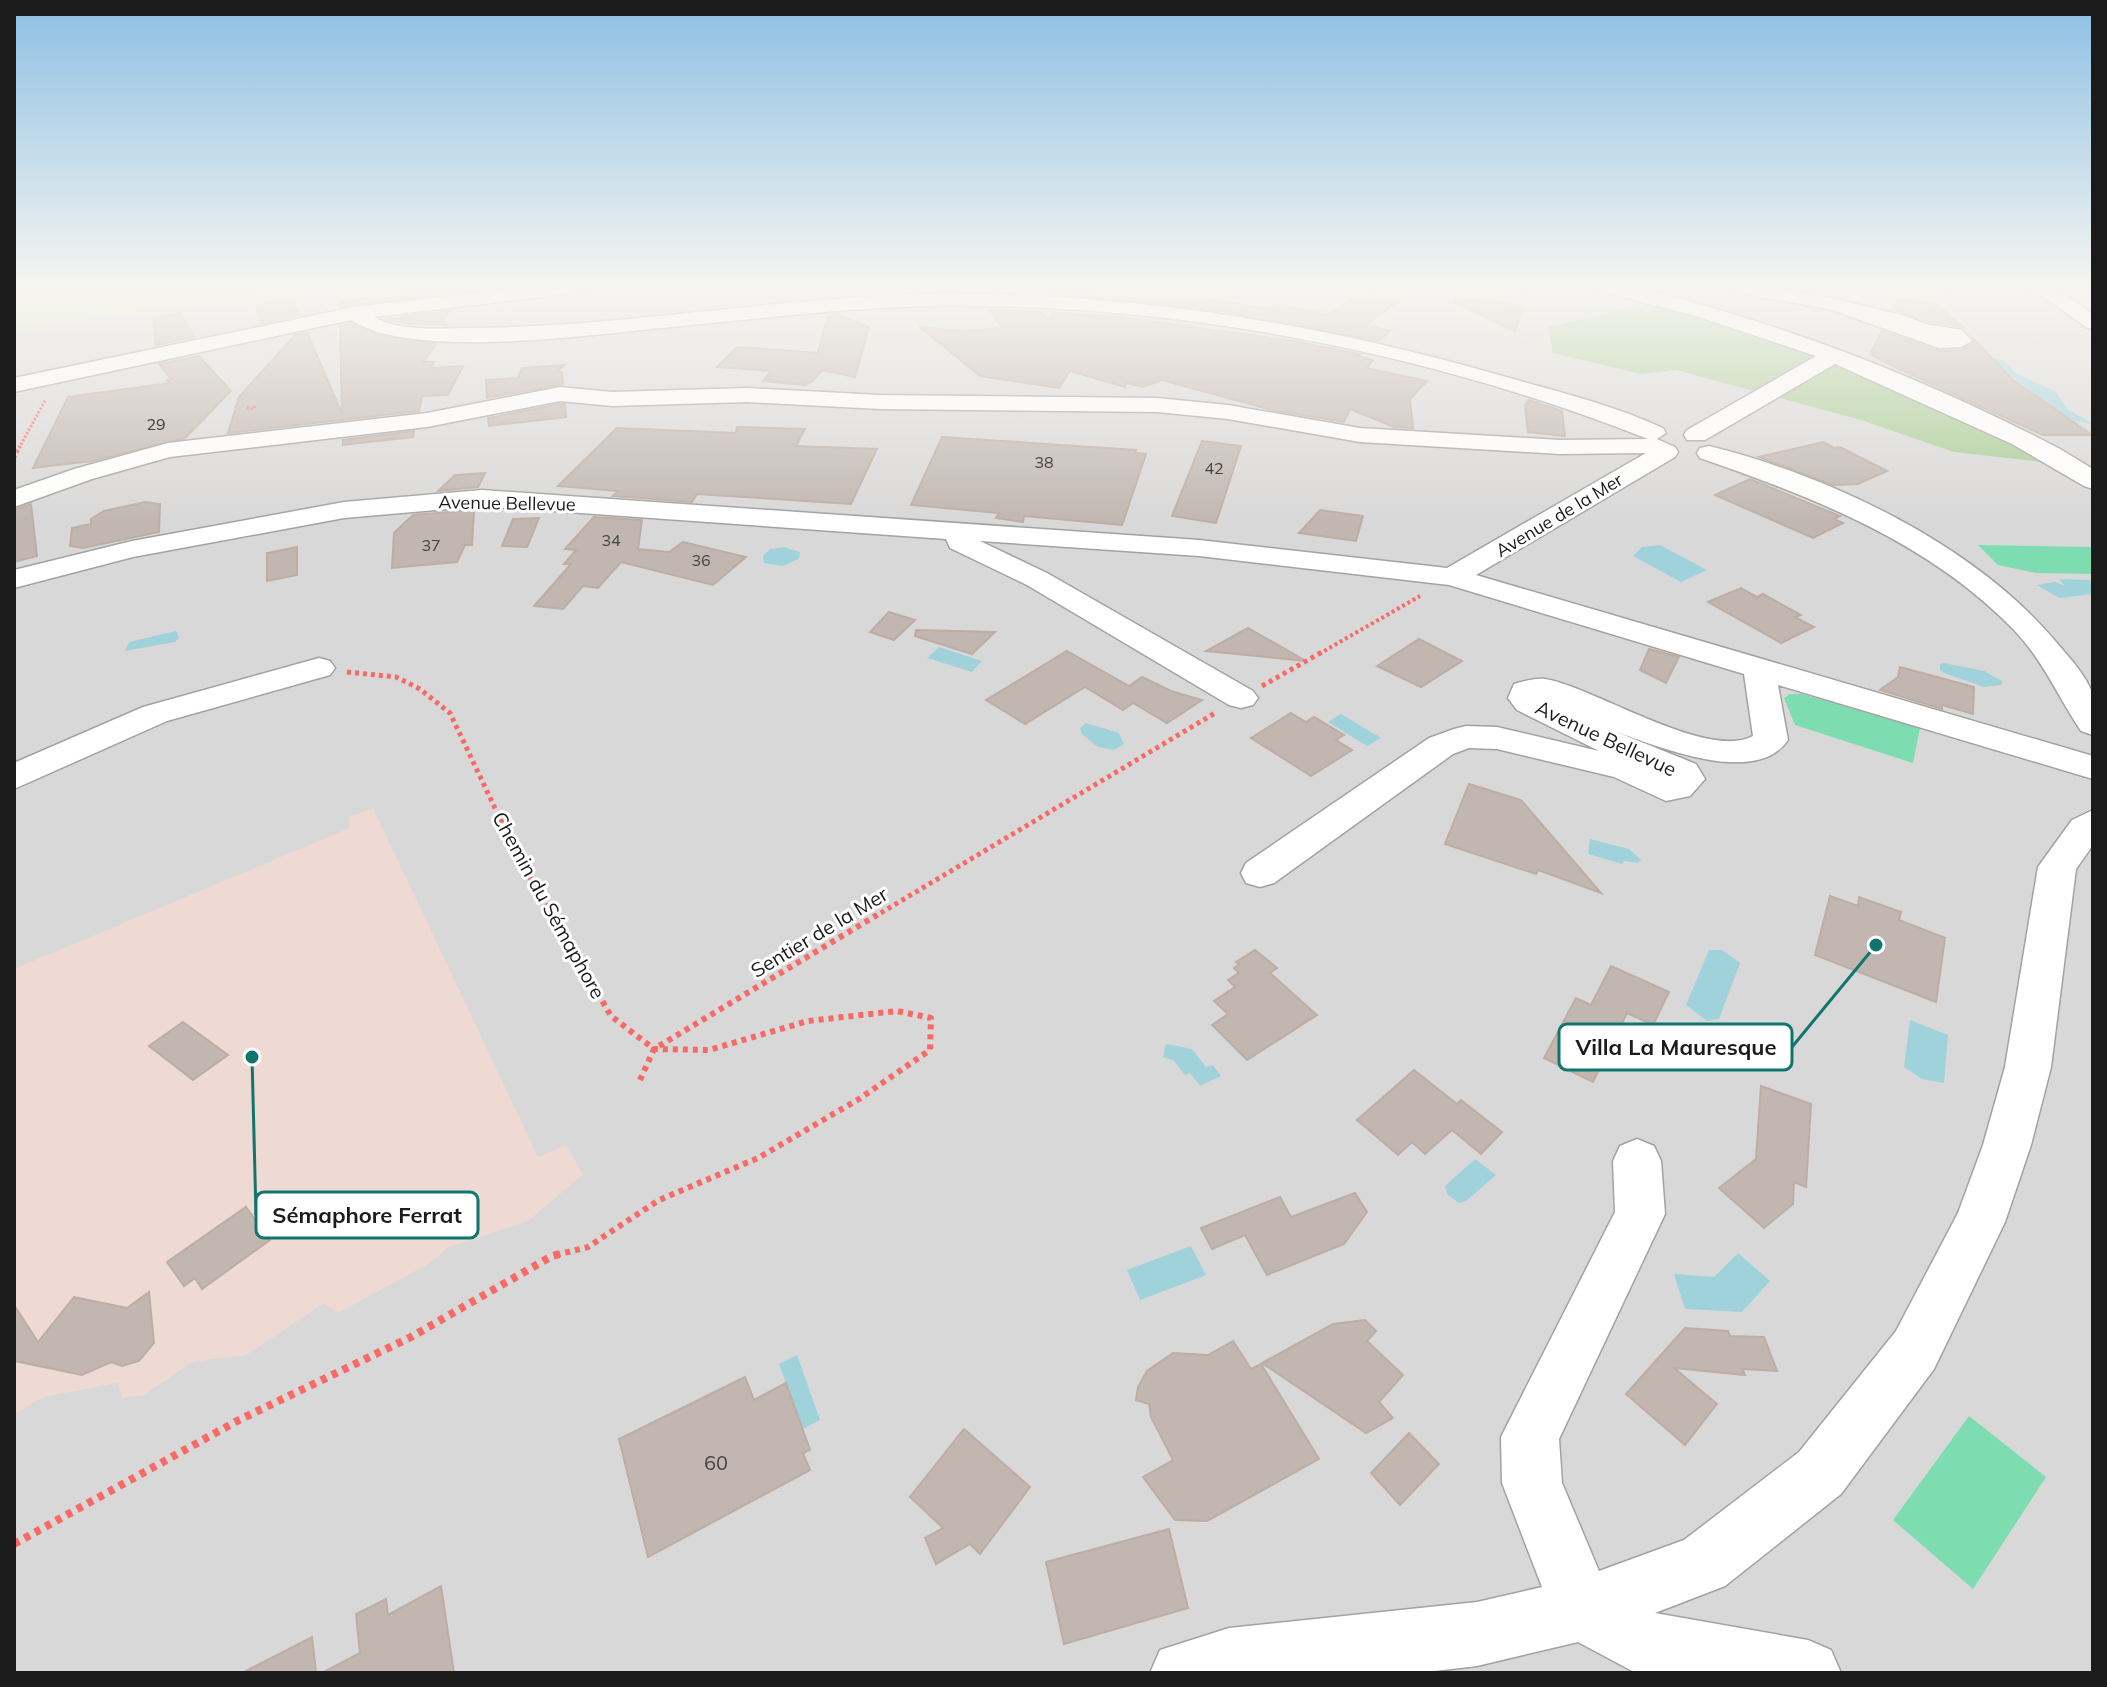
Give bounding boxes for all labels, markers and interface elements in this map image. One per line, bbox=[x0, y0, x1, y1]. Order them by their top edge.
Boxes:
house number: 29 bbox=[146, 414, 166, 434]
house number: 38 bbox=[1034, 452, 1054, 472]
house number: 42 bbox=[1204, 458, 1224, 478]
street label: Avenue de la Mer bbox=[1491, 468, 1627, 562]
street label: Avenue Bellevue bbox=[438, 490, 576, 516]
house number: 34 bbox=[601, 530, 621, 550]
house number: 37 bbox=[421, 535, 441, 555]
house number: 36 bbox=[691, 550, 711, 570]
street label: Avenue Bellevue bbox=[1532, 694, 1680, 782]
street label: Chemin du Sémaphore bbox=[487, 807, 611, 1003]
street label: Sentier de la Mer bbox=[746, 881, 893, 983]
callout: Villa La Mauresque bbox=[1559, 1024, 1792, 1070]
text: Villa La Mauresque bbox=[1575, 1033, 1777, 1061]
callout: Sémaphore Ferrat bbox=[256, 1192, 478, 1238]
text: Sémaphore Ferrat bbox=[272, 1201, 462, 1229]
house number: 60 bbox=[704, 1450, 728, 1475]

